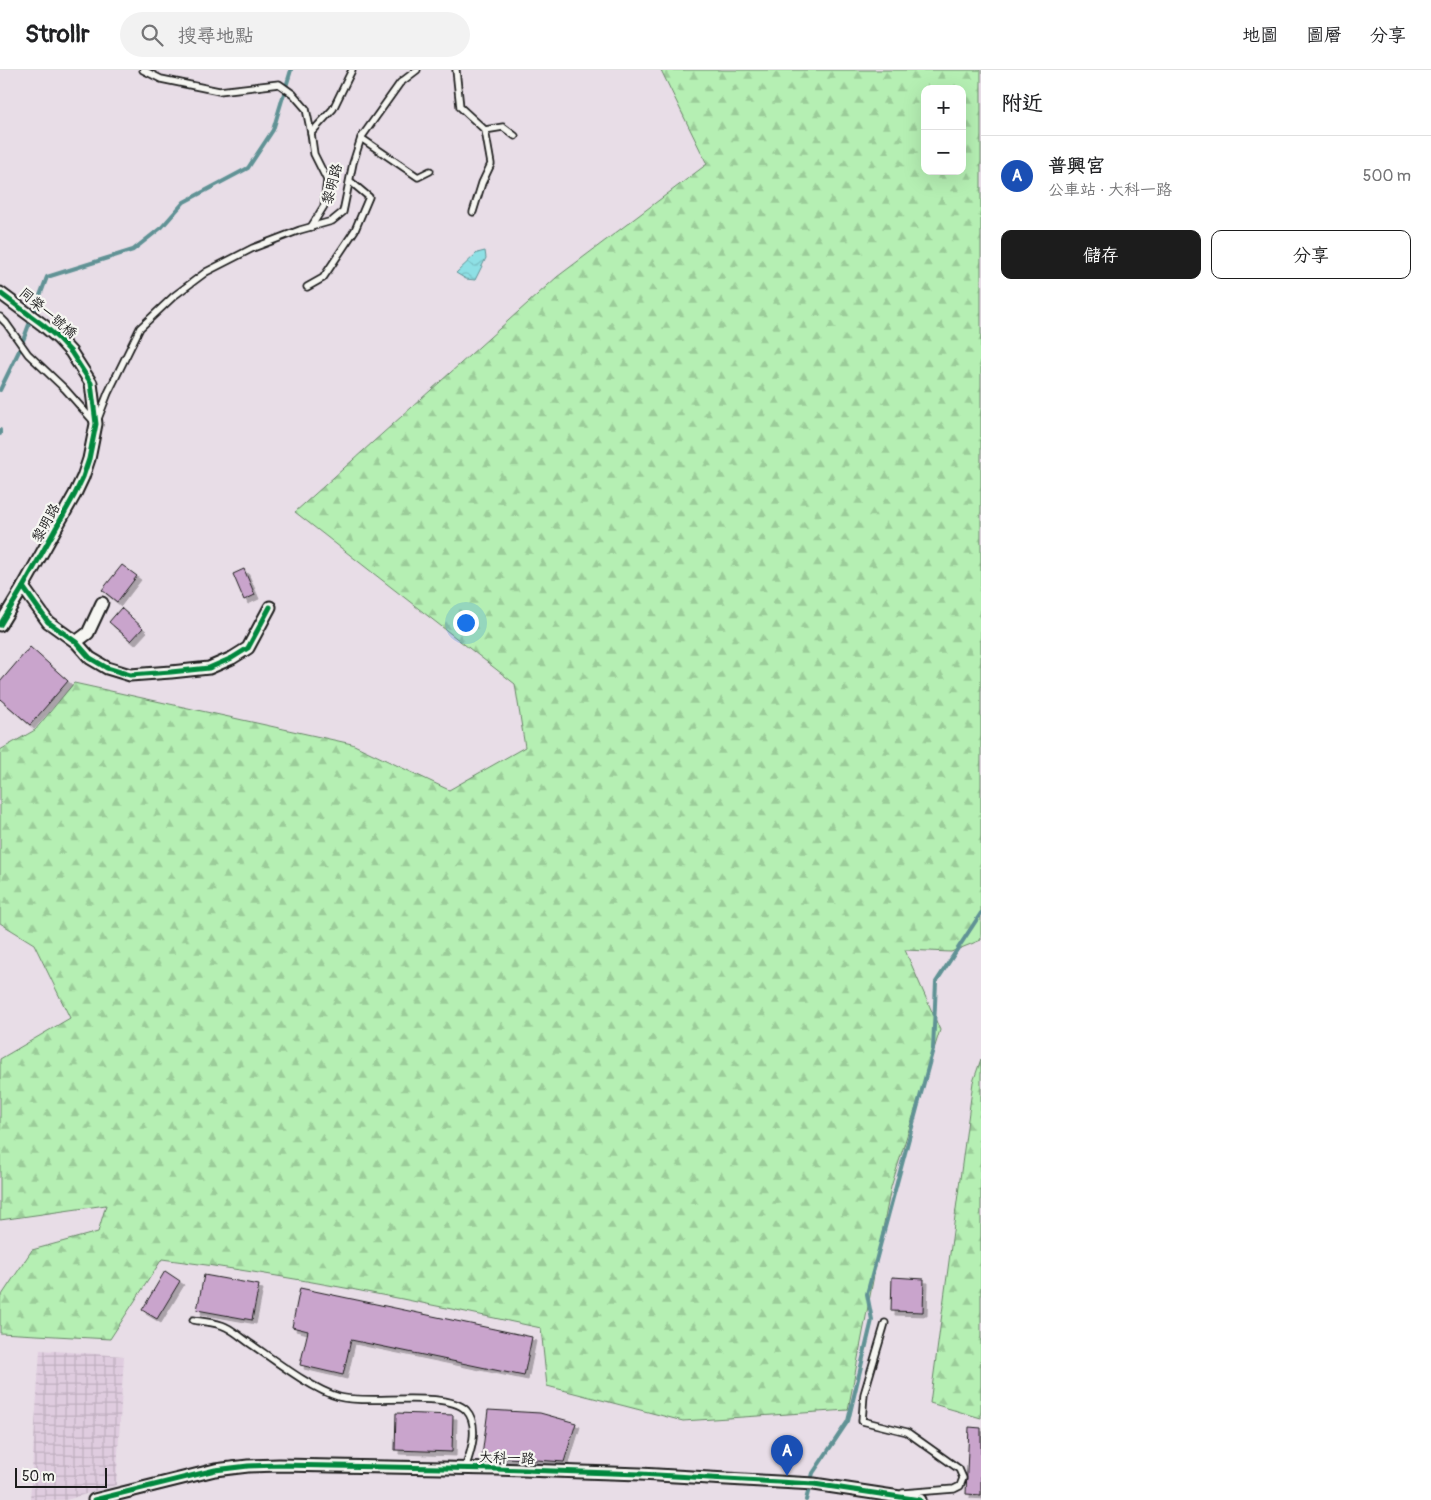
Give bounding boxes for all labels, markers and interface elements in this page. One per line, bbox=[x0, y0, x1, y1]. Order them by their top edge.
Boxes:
search box bbox=[120, 12, 470, 57]
text: Strollr bbox=[25, 20, 90, 49]
icon: search bbox=[138, 21, 166, 49]
text: 搜尋地點 bbox=[178, 24, 254, 48]
text: 地圖 bbox=[1242, 24, 1278, 47]
text: 圖層 bbox=[1306, 24, 1342, 47]
text: 分享 bbox=[1370, 24, 1406, 47]
map controls bbox=[921, 85, 966, 175]
button: + bbox=[921, 85, 966, 130]
text: 附近 bbox=[1001, 90, 1043, 117]
button: − bbox=[921, 130, 966, 175]
text: 普興宮 bbox=[1048, 154, 1105, 178]
street label: 黎明路 bbox=[318, 162, 346, 206]
text: A bbox=[1012, 166, 1022, 186]
text: 500 m bbox=[1363, 166, 1411, 186]
text: 公車站 · 大科一路 bbox=[1048, 180, 1172, 200]
button: 儲存 bbox=[1001, 230, 1201, 279]
button: 分享 bbox=[1211, 230, 1411, 279]
street label: 同榮一號橋 bbox=[16, 284, 80, 342]
street label: 黎明路 bbox=[28, 501, 64, 545]
your location bbox=[453, 610, 479, 636]
pin: A bbox=[771, 1435, 803, 1476]
street label: 大科一路 bbox=[479, 1449, 535, 1467]
scale bar bbox=[15, 1465, 108, 1488]
text: 50 m bbox=[22, 1468, 55, 1485]

